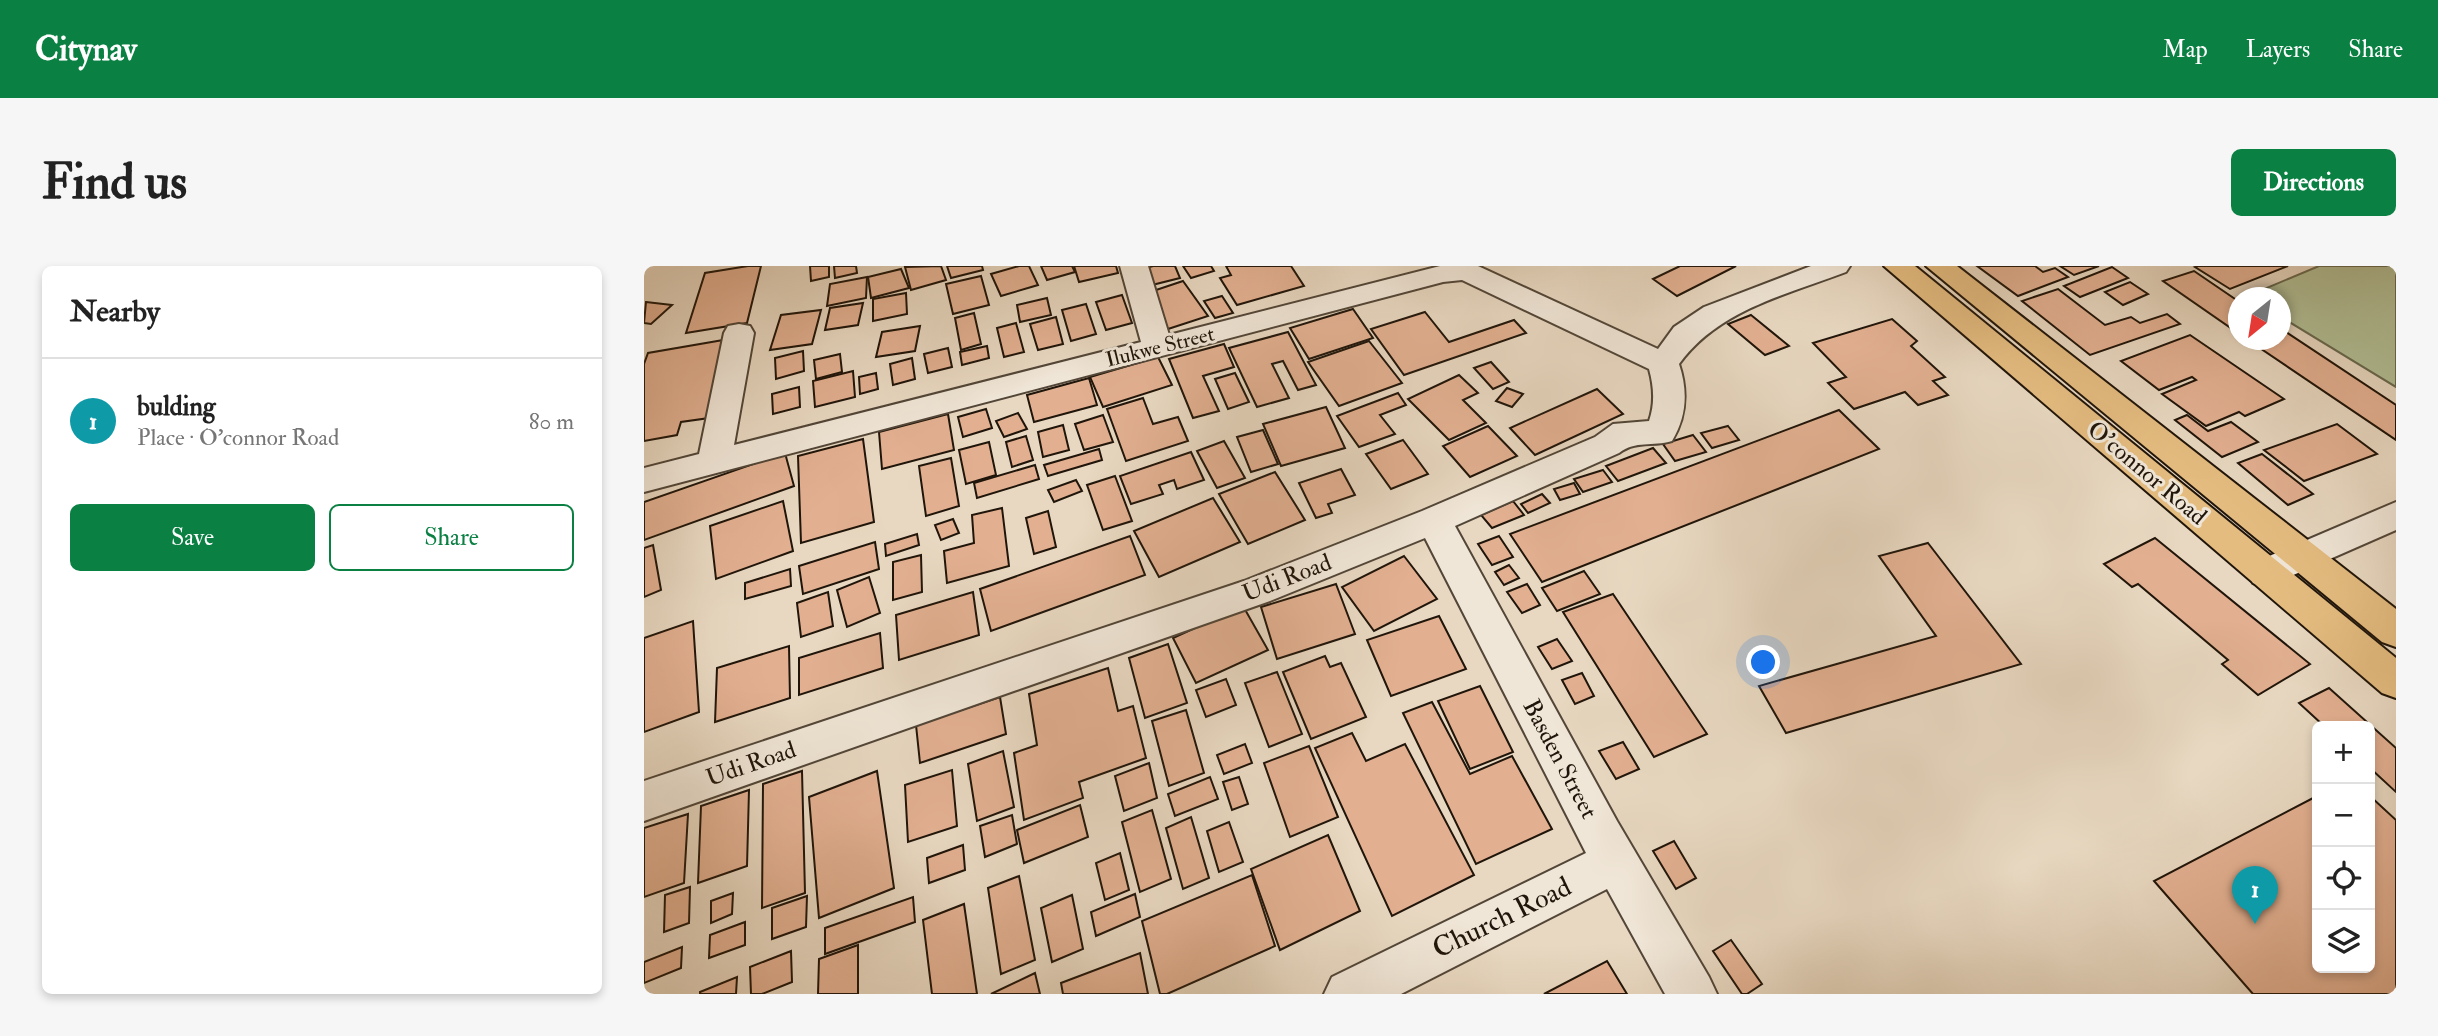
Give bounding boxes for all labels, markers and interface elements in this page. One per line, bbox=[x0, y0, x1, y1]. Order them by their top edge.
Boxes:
text: Citynav bbox=[35, 29, 137, 70]
text: Map bbox=[2163, 34, 2208, 65]
text: Layers bbox=[2246, 34, 2310, 65]
text: Share bbox=[2348, 34, 2403, 65]
button: Directions bbox=[2231, 149, 2396, 216]
text: Find us bbox=[42, 152, 187, 213]
north arrow bbox=[2228, 287, 2291, 350]
text: Nearby bbox=[70, 293, 160, 330]
street label: Ilukwe Street bbox=[1103, 320, 1217, 374]
text: bulding bbox=[137, 391, 216, 423]
text: 1 bbox=[89, 407, 97, 436]
text: 80 m bbox=[529, 407, 574, 436]
street label: O'connor Road bbox=[2081, 414, 2213, 532]
text: Place · O'connor Road bbox=[137, 423, 339, 452]
button: Save bbox=[70, 504, 315, 571]
button: Share bbox=[329, 504, 574, 571]
street label: Udi Road bbox=[1238, 547, 1336, 609]
your location bbox=[1746, 645, 1780, 679]
street label: Basden Street bbox=[1516, 694, 1605, 824]
map controls bbox=[2312, 721, 2375, 973]
button: + bbox=[2312, 721, 2375, 784]
street label: Udi Road bbox=[702, 734, 800, 794]
button: − bbox=[2312, 784, 2375, 847]
button: locate bbox=[2312, 847, 2375, 910]
pin: 1 bbox=[2232, 866, 2278, 924]
street label: Church Road bbox=[1427, 869, 1577, 967]
button: layers bbox=[2312, 910, 2375, 973]

